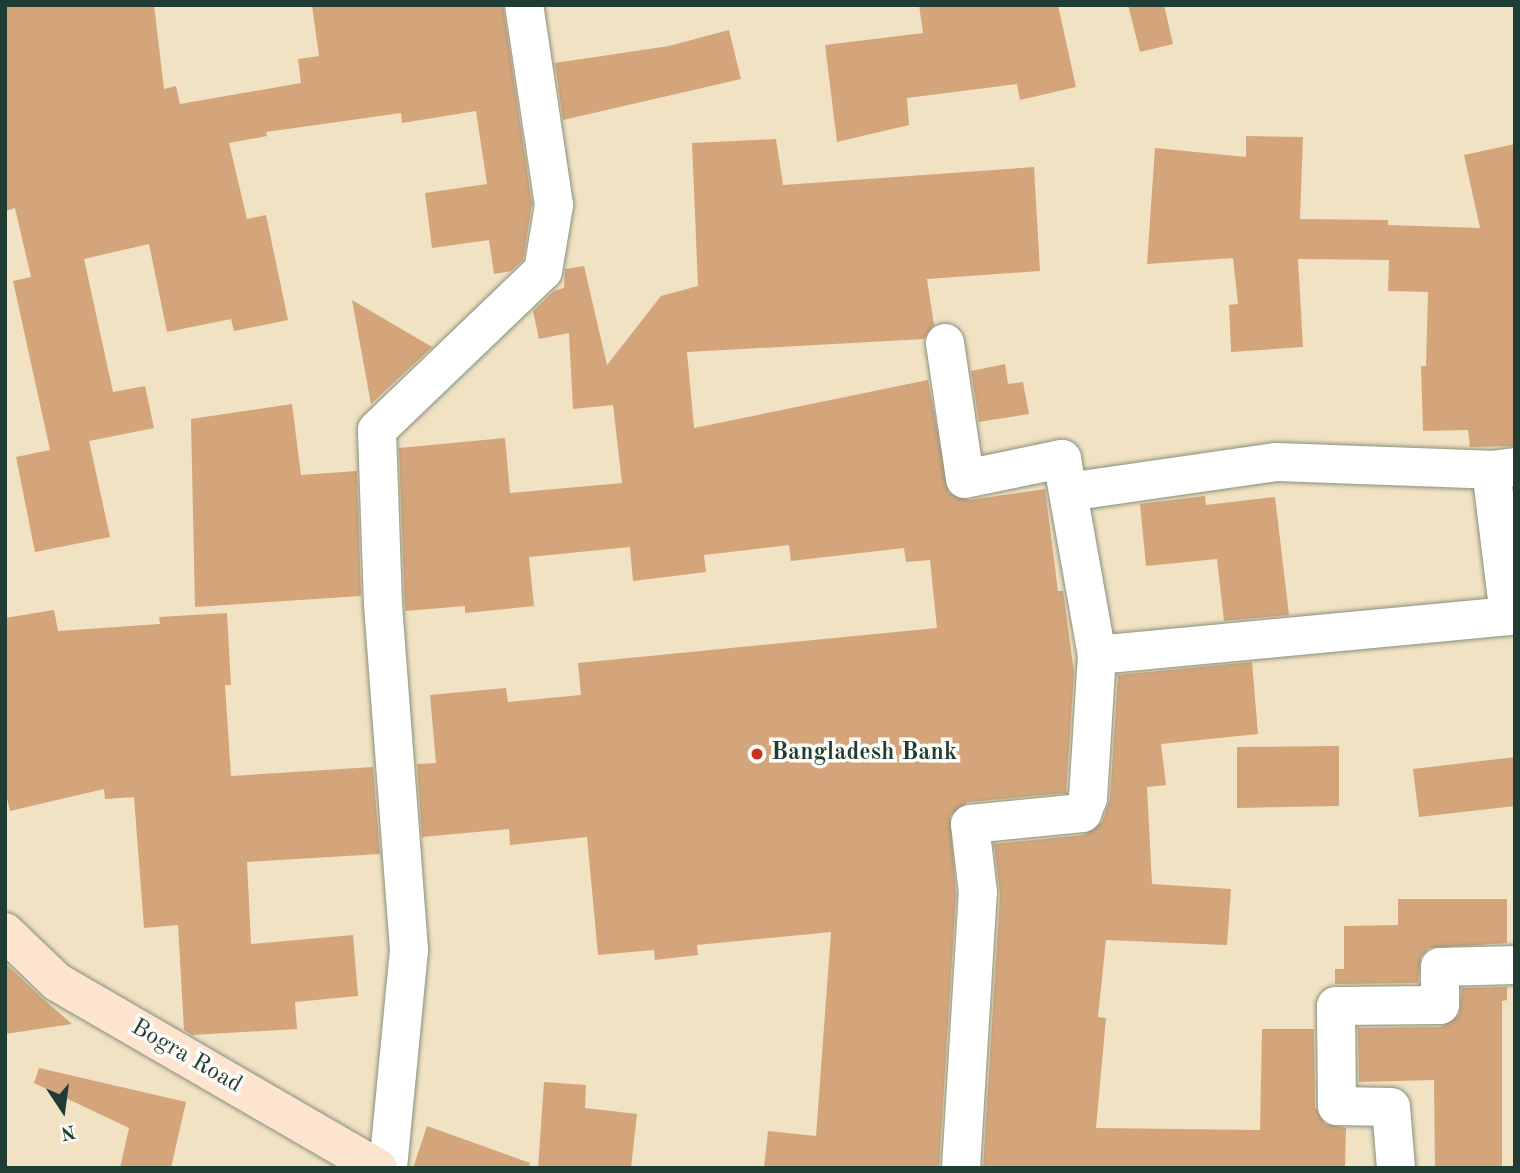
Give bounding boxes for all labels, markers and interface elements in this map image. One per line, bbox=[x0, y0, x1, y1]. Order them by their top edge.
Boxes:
place label: Bangladesh Bank bbox=[771, 740, 957, 768]
marker: Bangladesh Bank bbox=[749, 746, 765, 762]
street label: Bogra Road bbox=[125, 1014, 247, 1100]
north arrow bbox=[28, 1075, 98, 1145]
text: N bbox=[59, 1120, 77, 1142]

